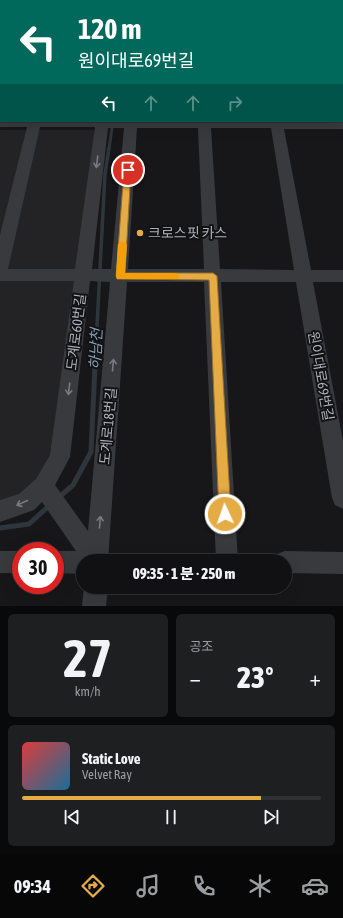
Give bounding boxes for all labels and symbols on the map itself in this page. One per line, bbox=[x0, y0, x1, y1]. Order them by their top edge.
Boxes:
pin bbox=[111, 153, 145, 187]
one-way arrow bbox=[93, 155, 101, 168]
place label: 크로스핏 카스 bbox=[148, 225, 227, 241]
marker: 크로스핏 카스 bbox=[135, 228, 145, 238]
street label: 도계로60번길 bbox=[63, 293, 89, 371]
water label: 하남천 bbox=[86, 326, 105, 370]
street label: 원이대로69번길 bbox=[305, 330, 337, 422]
one-way arrow bbox=[109, 359, 117, 372]
one-way arrow bbox=[65, 382, 73, 395]
street label: 도계로18번길 bbox=[97, 387, 119, 465]
position arrow bbox=[204, 493, 246, 535]
one-way arrow bbox=[16, 500, 28, 507]
one-way arrow bbox=[97, 516, 104, 529]
speed limit sign: 30 bbox=[12, 542, 64, 594]

